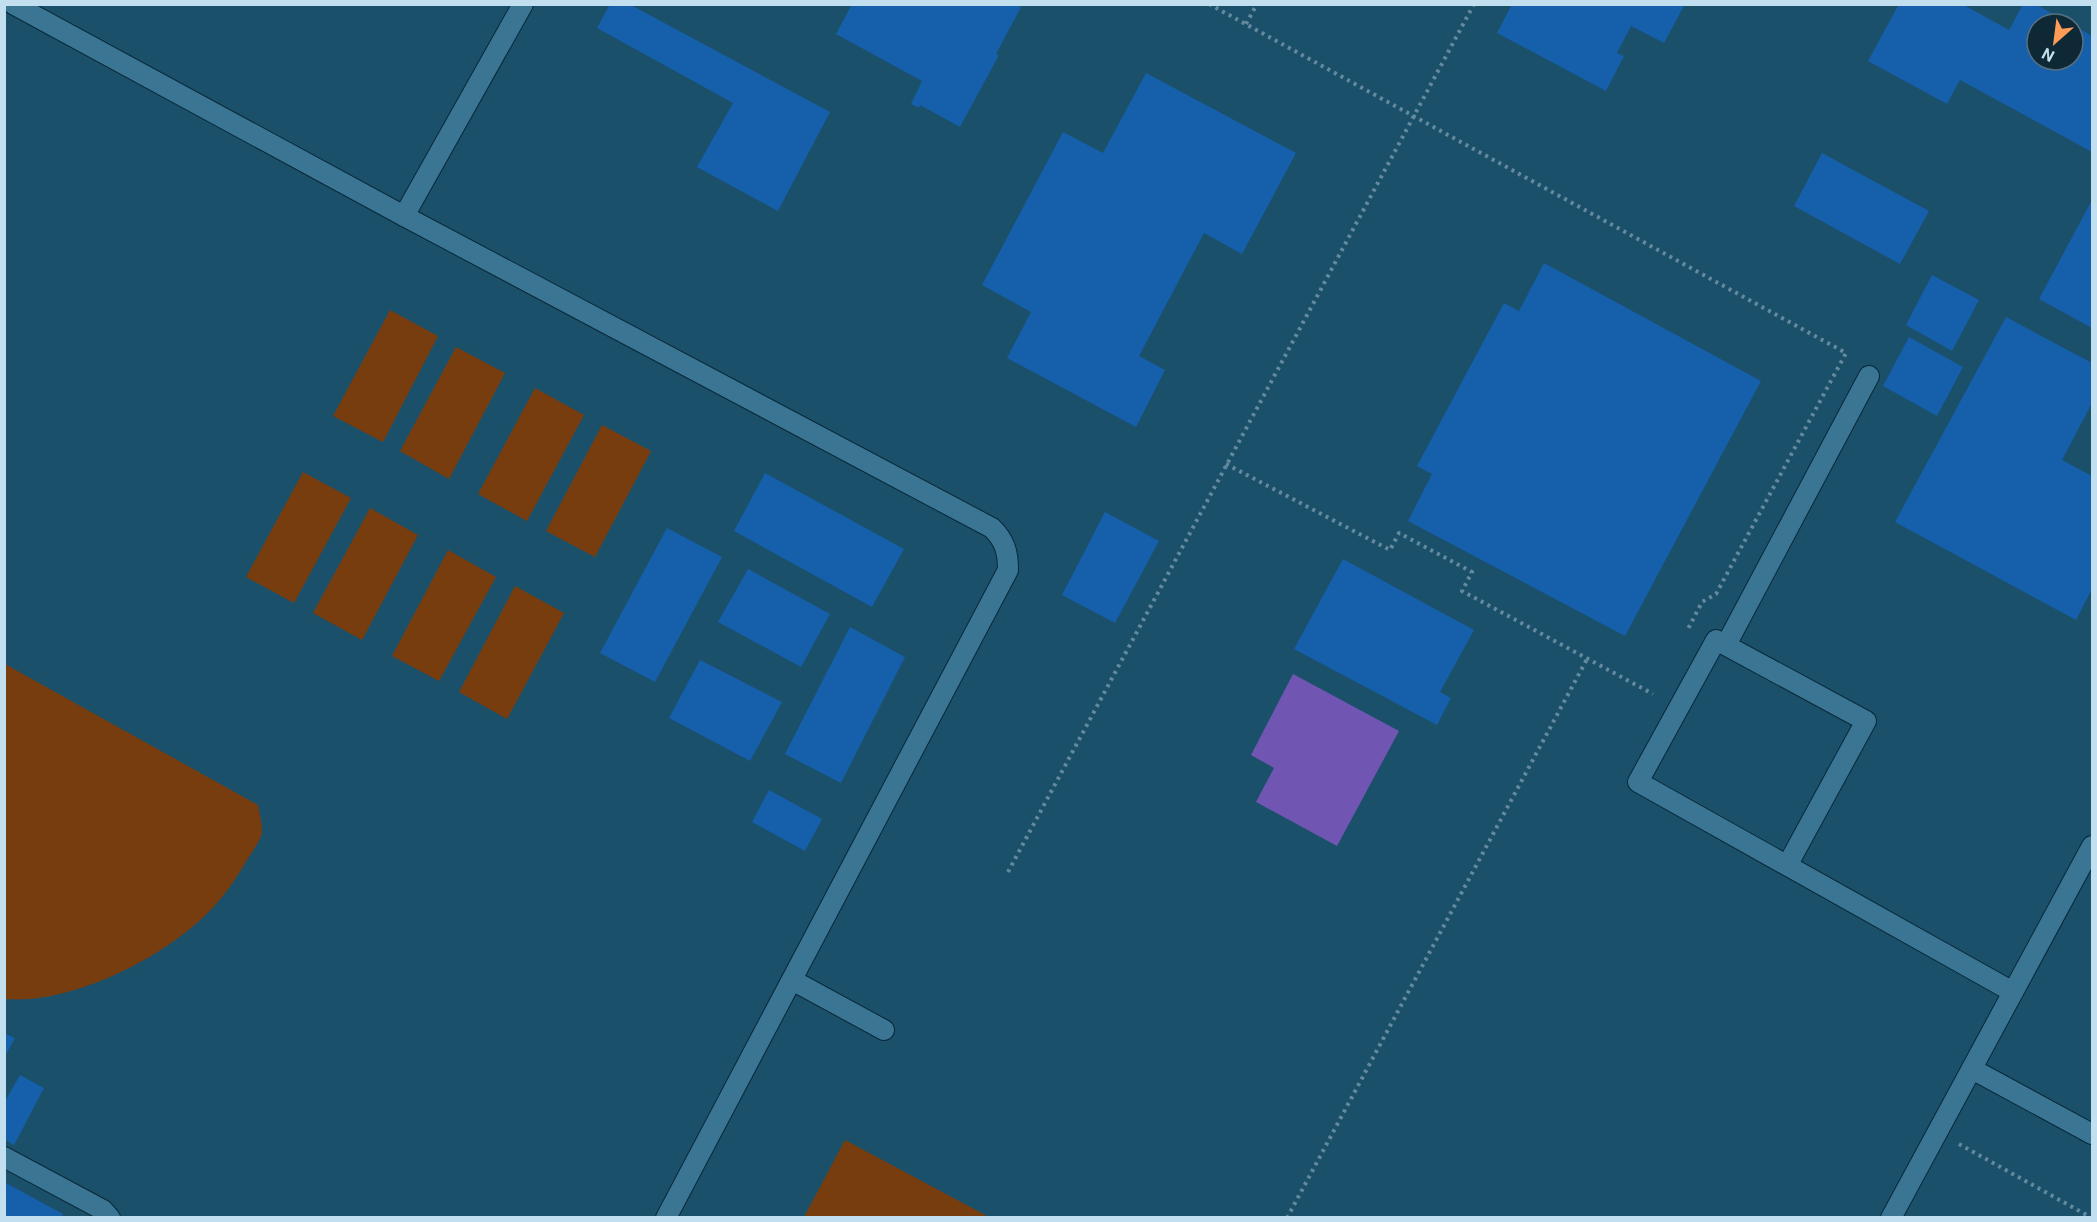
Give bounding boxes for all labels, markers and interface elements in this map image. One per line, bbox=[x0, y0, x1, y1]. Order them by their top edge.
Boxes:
north arrow bbox=[2025, 12, 2085, 72]
text: N bbox=[2039, 44, 2058, 66]

